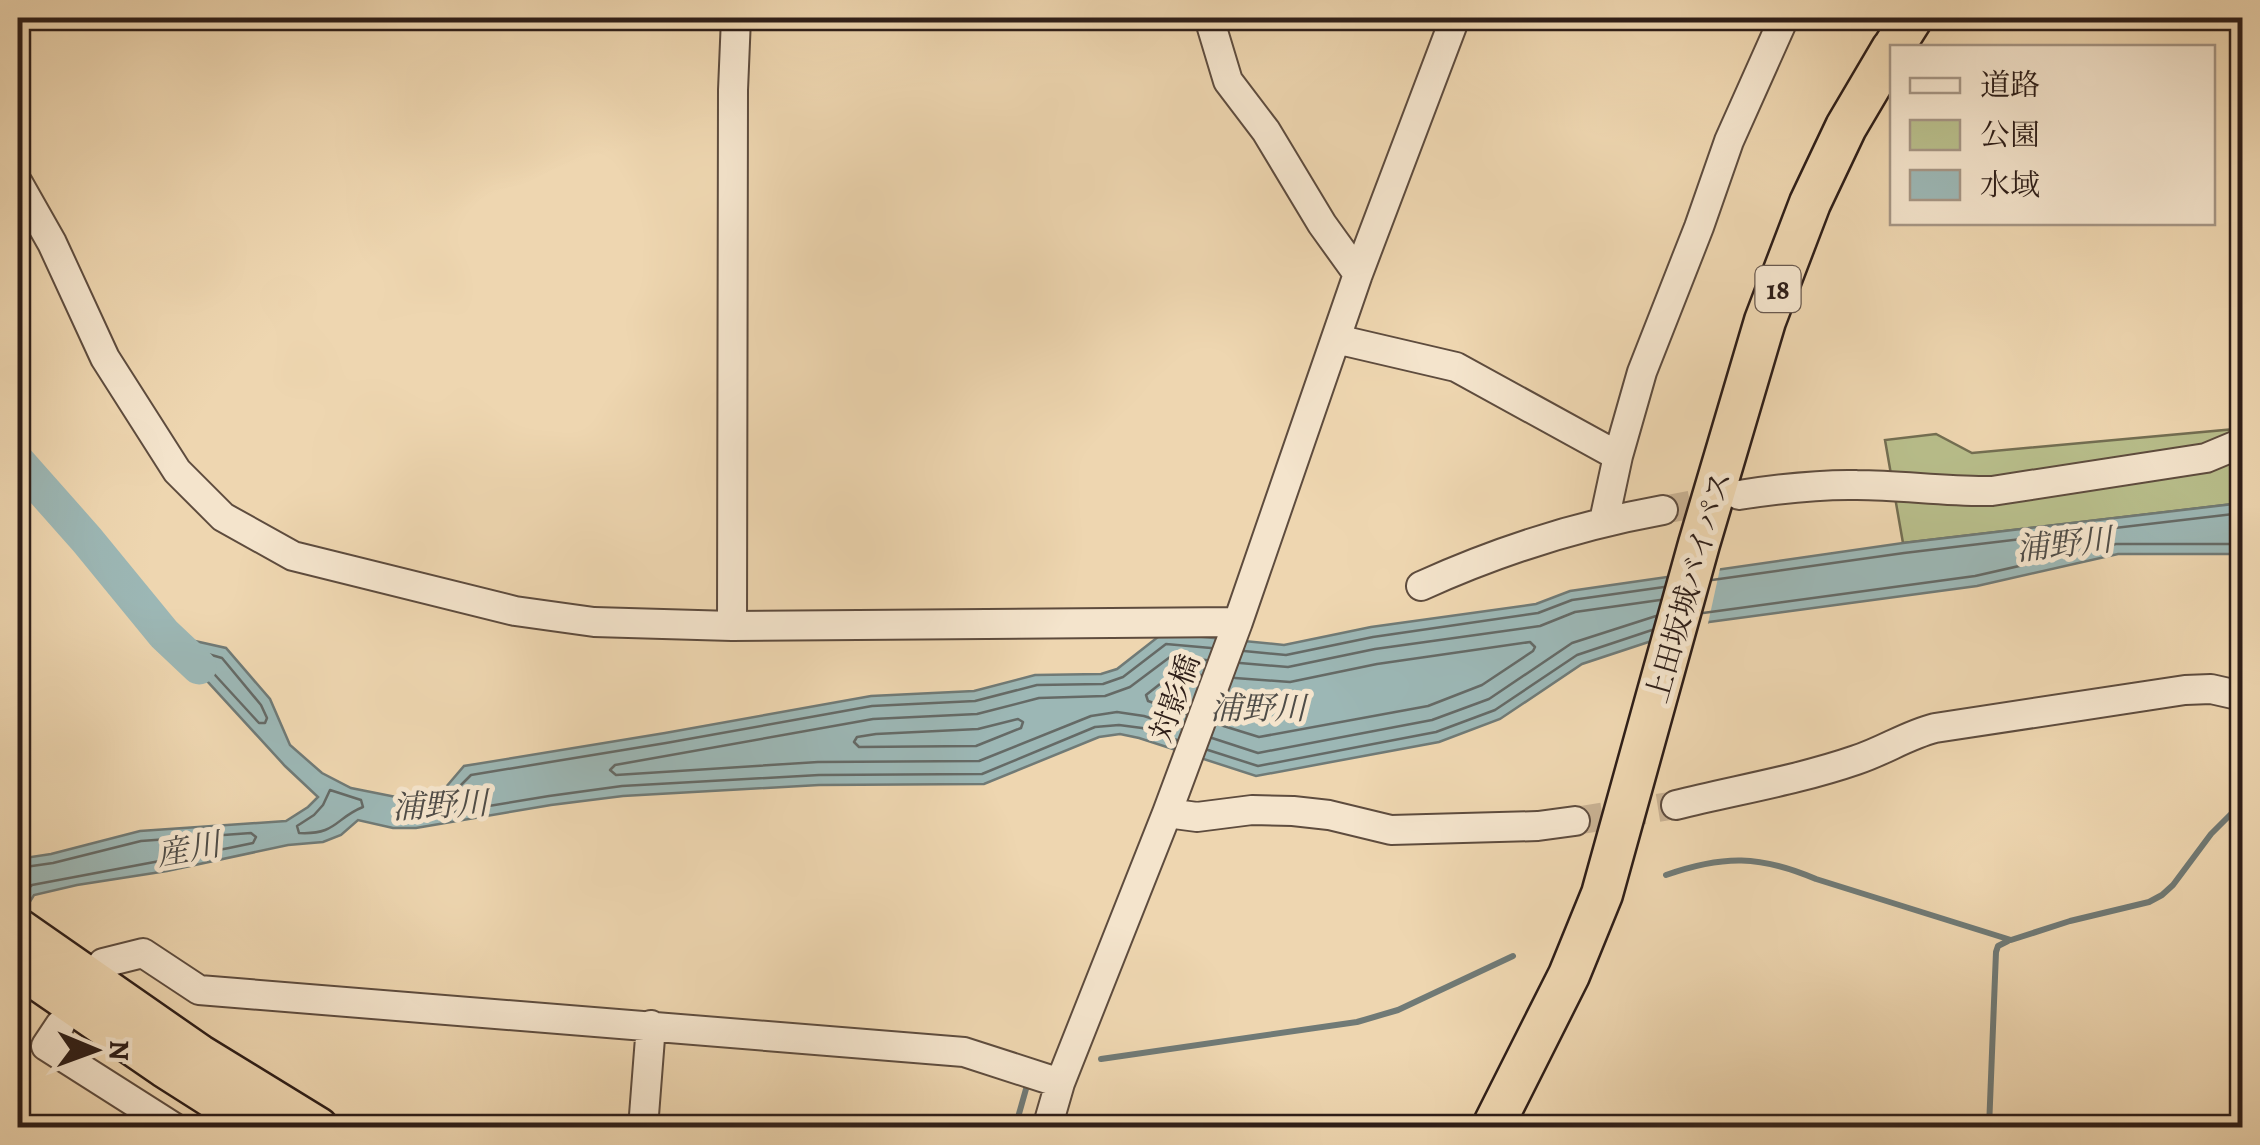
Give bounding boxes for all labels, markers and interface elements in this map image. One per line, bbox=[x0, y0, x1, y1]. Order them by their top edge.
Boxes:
legend bbox=[1890, 45, 2215, 225]
text: 道路 bbox=[1980, 65, 2040, 105]
text: 公園 bbox=[1980, 115, 2040, 155]
text: 水域 bbox=[1980, 165, 2040, 205]
road number: 18 bbox=[1756, 266, 1800, 312]
street label: 上田坂城バイパス bbox=[1637, 466, 1741, 708]
water label: 浦野川 bbox=[2014, 517, 2117, 571]
street label: 対影橋 bbox=[1141, 649, 1209, 747]
water label: 浦野川 bbox=[1210, 686, 1309, 730]
water label: 浦野川 bbox=[391, 780, 492, 829]
water label: 産川 bbox=[153, 821, 226, 876]
north arrow bbox=[45, 1000, 145, 1100]
text: N bbox=[100, 1040, 138, 1061]

